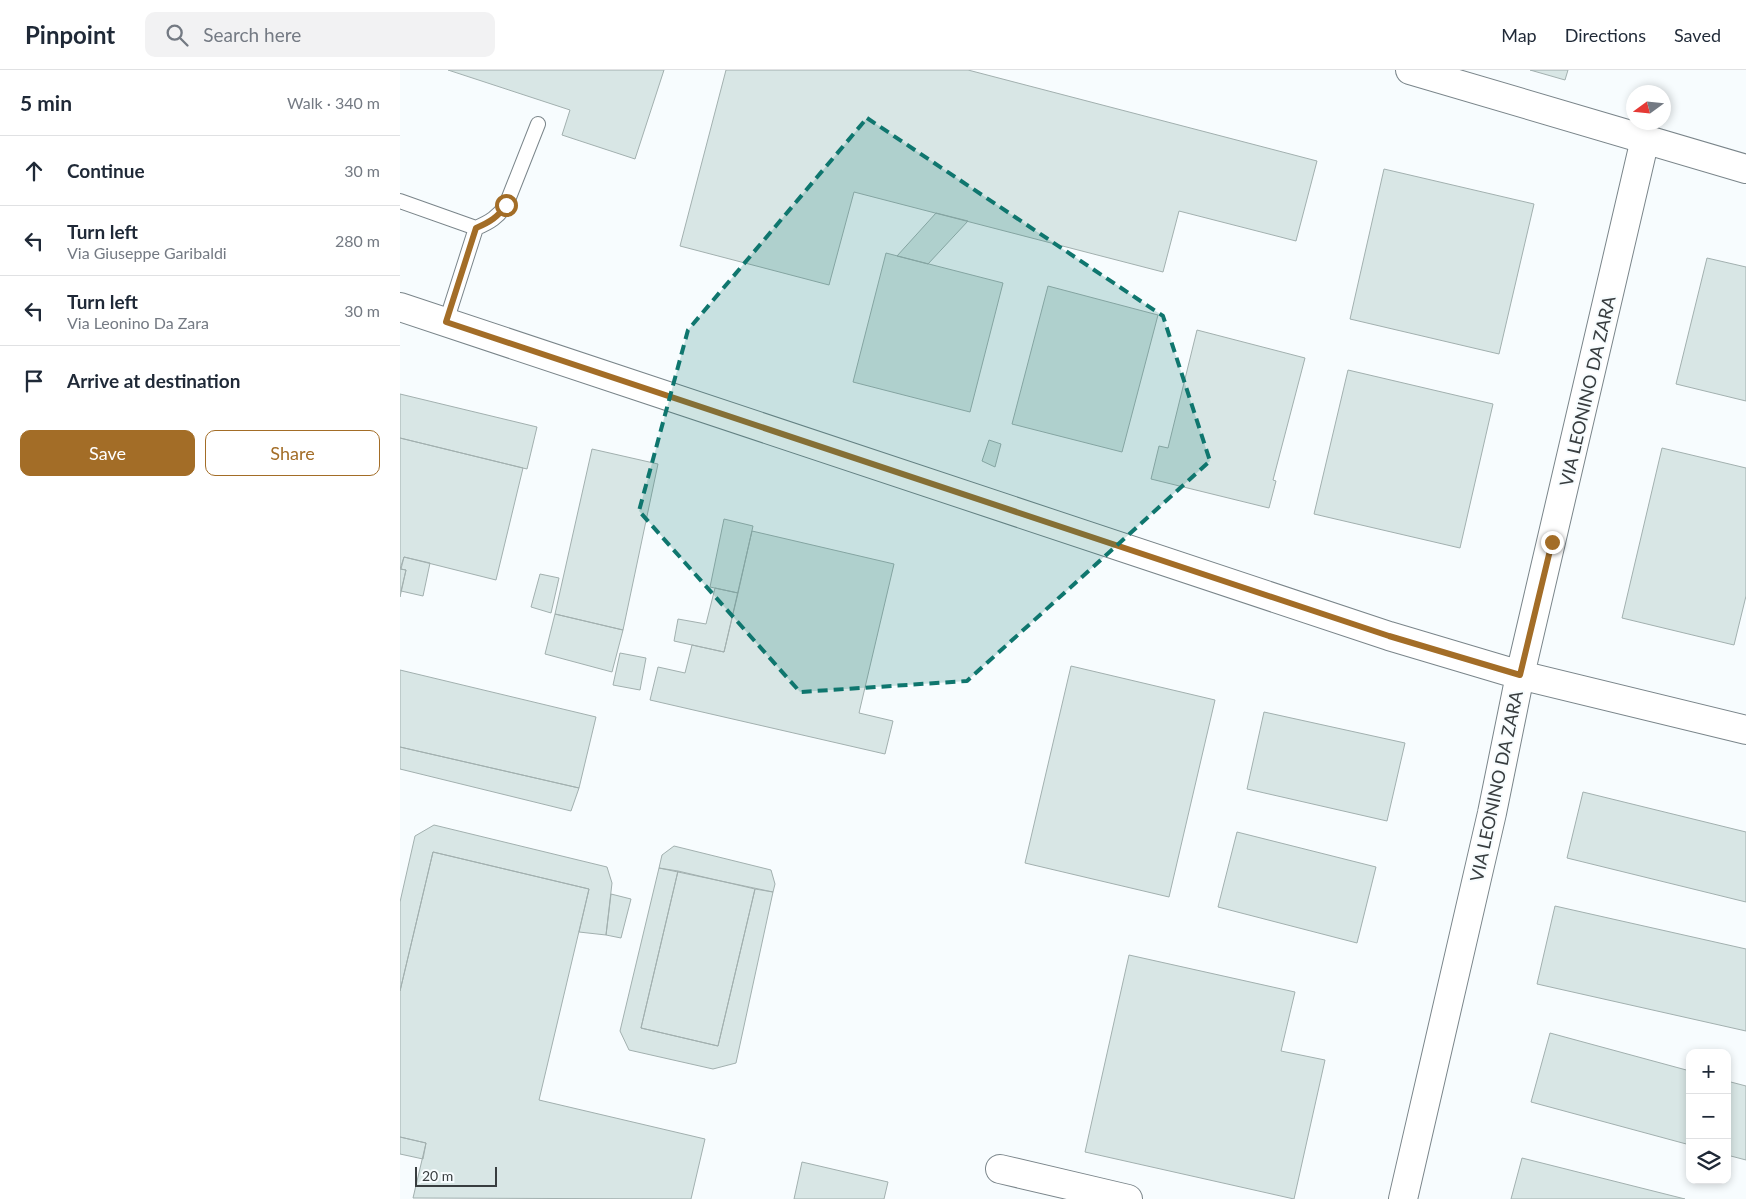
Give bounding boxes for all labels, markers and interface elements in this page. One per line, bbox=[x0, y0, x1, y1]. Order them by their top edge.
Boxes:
search box bbox=[145, 12, 495, 57]
text: Pinpoint bbox=[25, 20, 115, 49]
icon: search bbox=[163, 21, 191, 49]
text: Search here bbox=[203, 23, 301, 46]
text: Map bbox=[1501, 24, 1537, 46]
text: Directions bbox=[1565, 24, 1646, 46]
text: Saved bbox=[1674, 24, 1721, 46]
north arrow bbox=[1626, 85, 1671, 130]
text: 5 min bbox=[20, 90, 72, 115]
text: Walk · 340 m bbox=[287, 93, 380, 112]
icon: ahead bbox=[20, 157, 48, 185]
text: Continue bbox=[67, 159, 145, 182]
text: 30 m bbox=[344, 161, 380, 180]
route start bbox=[495, 194, 518, 217]
text: Turn left bbox=[67, 220, 138, 243]
icon: left bbox=[20, 227, 48, 255]
text: 280 m bbox=[335, 231, 380, 250]
text: Via Giuseppe Garibaldi bbox=[67, 243, 227, 262]
text: Turn left bbox=[67, 290, 138, 313]
street label: VIA LEONINO DA ZARA bbox=[1554, 293, 1620, 488]
icon: left bbox=[20, 297, 48, 325]
text: 30 m bbox=[344, 301, 380, 320]
text: Via Leonino Da Zara bbox=[67, 313, 209, 332]
icon: arrive bbox=[20, 367, 48, 395]
text: Arrive at destination bbox=[67, 369, 240, 392]
button: Save bbox=[20, 430, 195, 476]
button: Share bbox=[205, 430, 380, 476]
route end bbox=[1541, 531, 1564, 554]
street label: VIA LEONINO DA ZARA bbox=[1465, 688, 1527, 884]
map controls bbox=[1686, 1049, 1731, 1184]
button: + bbox=[1686, 1049, 1731, 1094]
button: − bbox=[1686, 1094, 1731, 1139]
button: layers bbox=[1686, 1139, 1731, 1184]
scale bar bbox=[415, 1164, 498, 1187]
text: 20 m bbox=[422, 1167, 453, 1184]

